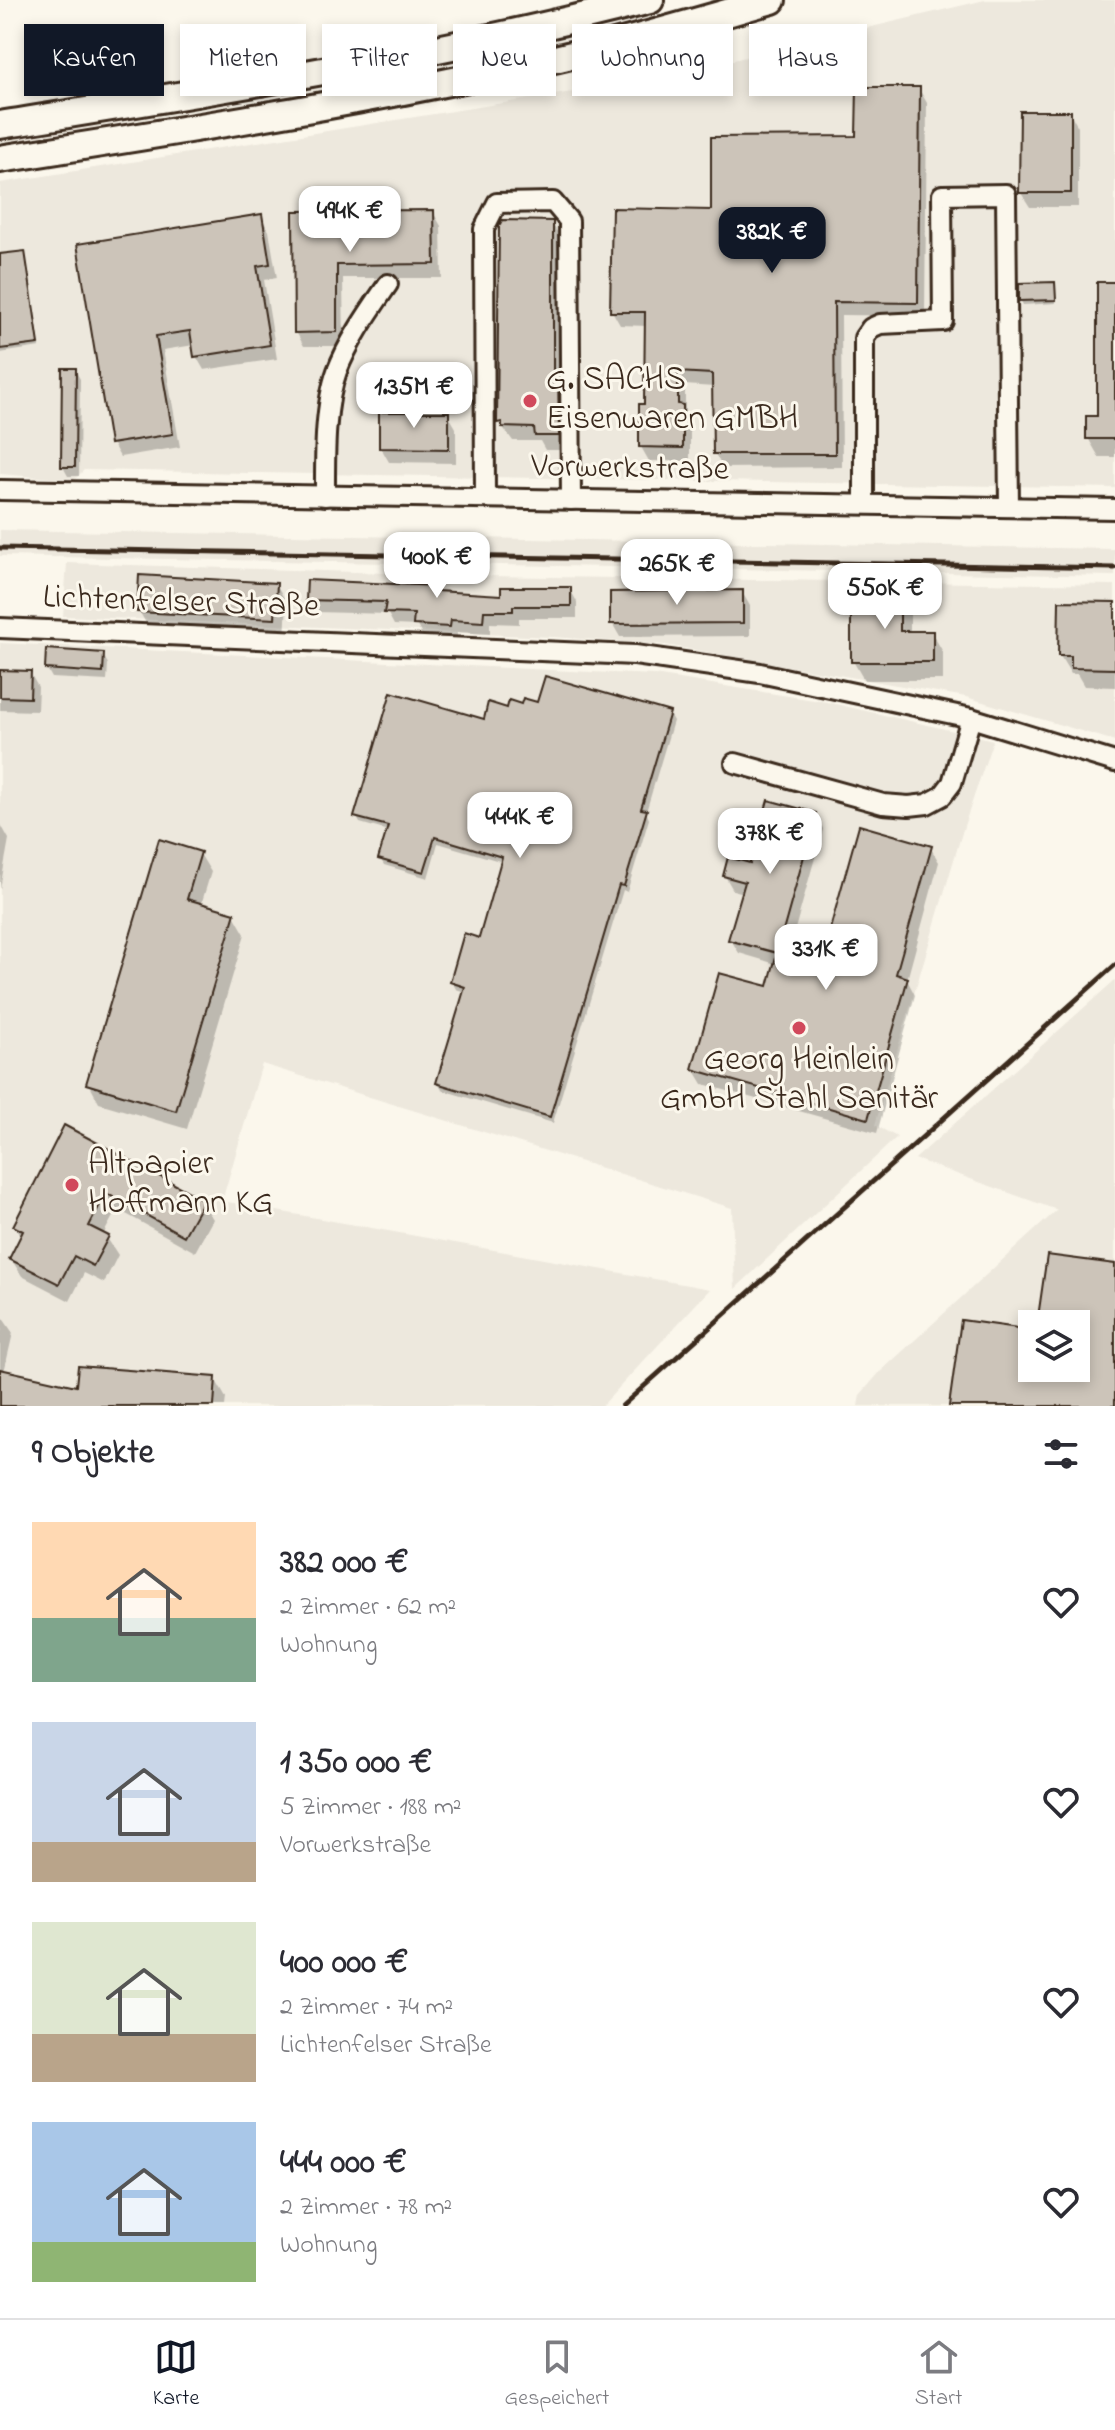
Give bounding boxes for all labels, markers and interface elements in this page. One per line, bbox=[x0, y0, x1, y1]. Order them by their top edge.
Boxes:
chip: Kaufen bbox=[24, 24, 164, 96]
chip: Mieten bbox=[180, 24, 306, 96]
chip: Filter bbox=[322, 24, 437, 96]
chip: Neu bbox=[453, 24, 556, 96]
chip: Wohnung bbox=[572, 24, 733, 96]
chip: Haus bbox=[749, 24, 867, 96]
pin: 494K € bbox=[285, 186, 415, 254]
text: 494K € bbox=[317, 193, 383, 231]
pin: 382K € bbox=[707, 207, 837, 275]
text: 382K € bbox=[737, 214, 807, 252]
place label: G. SACHS Eisenwaren GMBH bbox=[546, 356, 798, 445]
pin: 1.35M € bbox=[340, 362, 488, 430]
text: 1.35M € bbox=[374, 369, 454, 407]
marker: G. SACHS Eisenwaren GMBH bbox=[521, 392, 539, 410]
street label: Vorwerkstraße bbox=[530, 442, 730, 496]
pin: 400K € bbox=[372, 532, 502, 600]
text: 400K € bbox=[402, 539, 472, 577]
pin: 265K € bbox=[612, 539, 742, 607]
text: 265K € bbox=[639, 546, 715, 584]
pin: 550K € bbox=[820, 563, 950, 631]
text: 550K € bbox=[846, 570, 924, 608]
street label: Lichtenfelser Straße bbox=[42, 573, 321, 633]
pin: 444K € bbox=[455, 792, 585, 860]
text: 444K € bbox=[485, 799, 555, 837]
pin: 378K € bbox=[705, 808, 835, 876]
text: 378K € bbox=[736, 815, 804, 853]
pin: 331K € bbox=[761, 924, 891, 992]
text: 331K € bbox=[793, 931, 859, 969]
marker: Georg Heinlein GmbH Stahl Sanitär bbox=[790, 1019, 808, 1037]
place label: Georg Heinlein GmbH Stahl Sanitär bbox=[660, 1036, 939, 1125]
place label: Altpapier Hoffmann KG bbox=[88, 1140, 273, 1229]
marker: Altpapier Hoffmann KG bbox=[63, 1176, 81, 1194]
map controls bbox=[1018, 1310, 1090, 1382]
button: layers bbox=[1018, 1310, 1090, 1382]
text: 9 Objekte bbox=[32, 1429, 154, 1479]
icon: filters bbox=[1039, 1432, 1083, 1476]
text: 382 000 € bbox=[280, 1539, 408, 1589]
icon: home bbox=[96, 1554, 192, 1650]
icon: heart bbox=[1039, 1580, 1083, 1624]
text: 2 Zimmer · 62 m² bbox=[280, 1589, 456, 1627]
text: Wohnung bbox=[280, 1627, 377, 1665]
text: 1 350 000 € bbox=[280, 1739, 432, 1789]
icon: home bbox=[96, 1754, 192, 1850]
icon: heart bbox=[1039, 1780, 1083, 1824]
text: 5 Zimmer · 188 m² bbox=[280, 1789, 462, 1827]
text: Vorwerkstraße bbox=[280, 1827, 431, 1865]
text: 400 000 € bbox=[280, 1939, 408, 1989]
icon: home bbox=[96, 1954, 192, 2050]
icon: heart bbox=[1039, 1980, 1083, 2024]
text: 2 Zimmer · 74 m² bbox=[280, 1989, 453, 2027]
text: Lichtenfelser Straße bbox=[280, 2027, 492, 2065]
text: 444 000 € bbox=[280, 2139, 407, 2189]
icon: home bbox=[96, 2154, 192, 2250]
icon: heart bbox=[1039, 2180, 1083, 2224]
text: 2 Zimmer · 78 m² bbox=[280, 2189, 452, 2227]
text: Wohnung bbox=[280, 2227, 377, 2265]
tab: Karte bbox=[153, 2335, 199, 2415]
tab: Gespeichert bbox=[505, 2335, 609, 2415]
tab: Start bbox=[915, 2335, 962, 2415]

